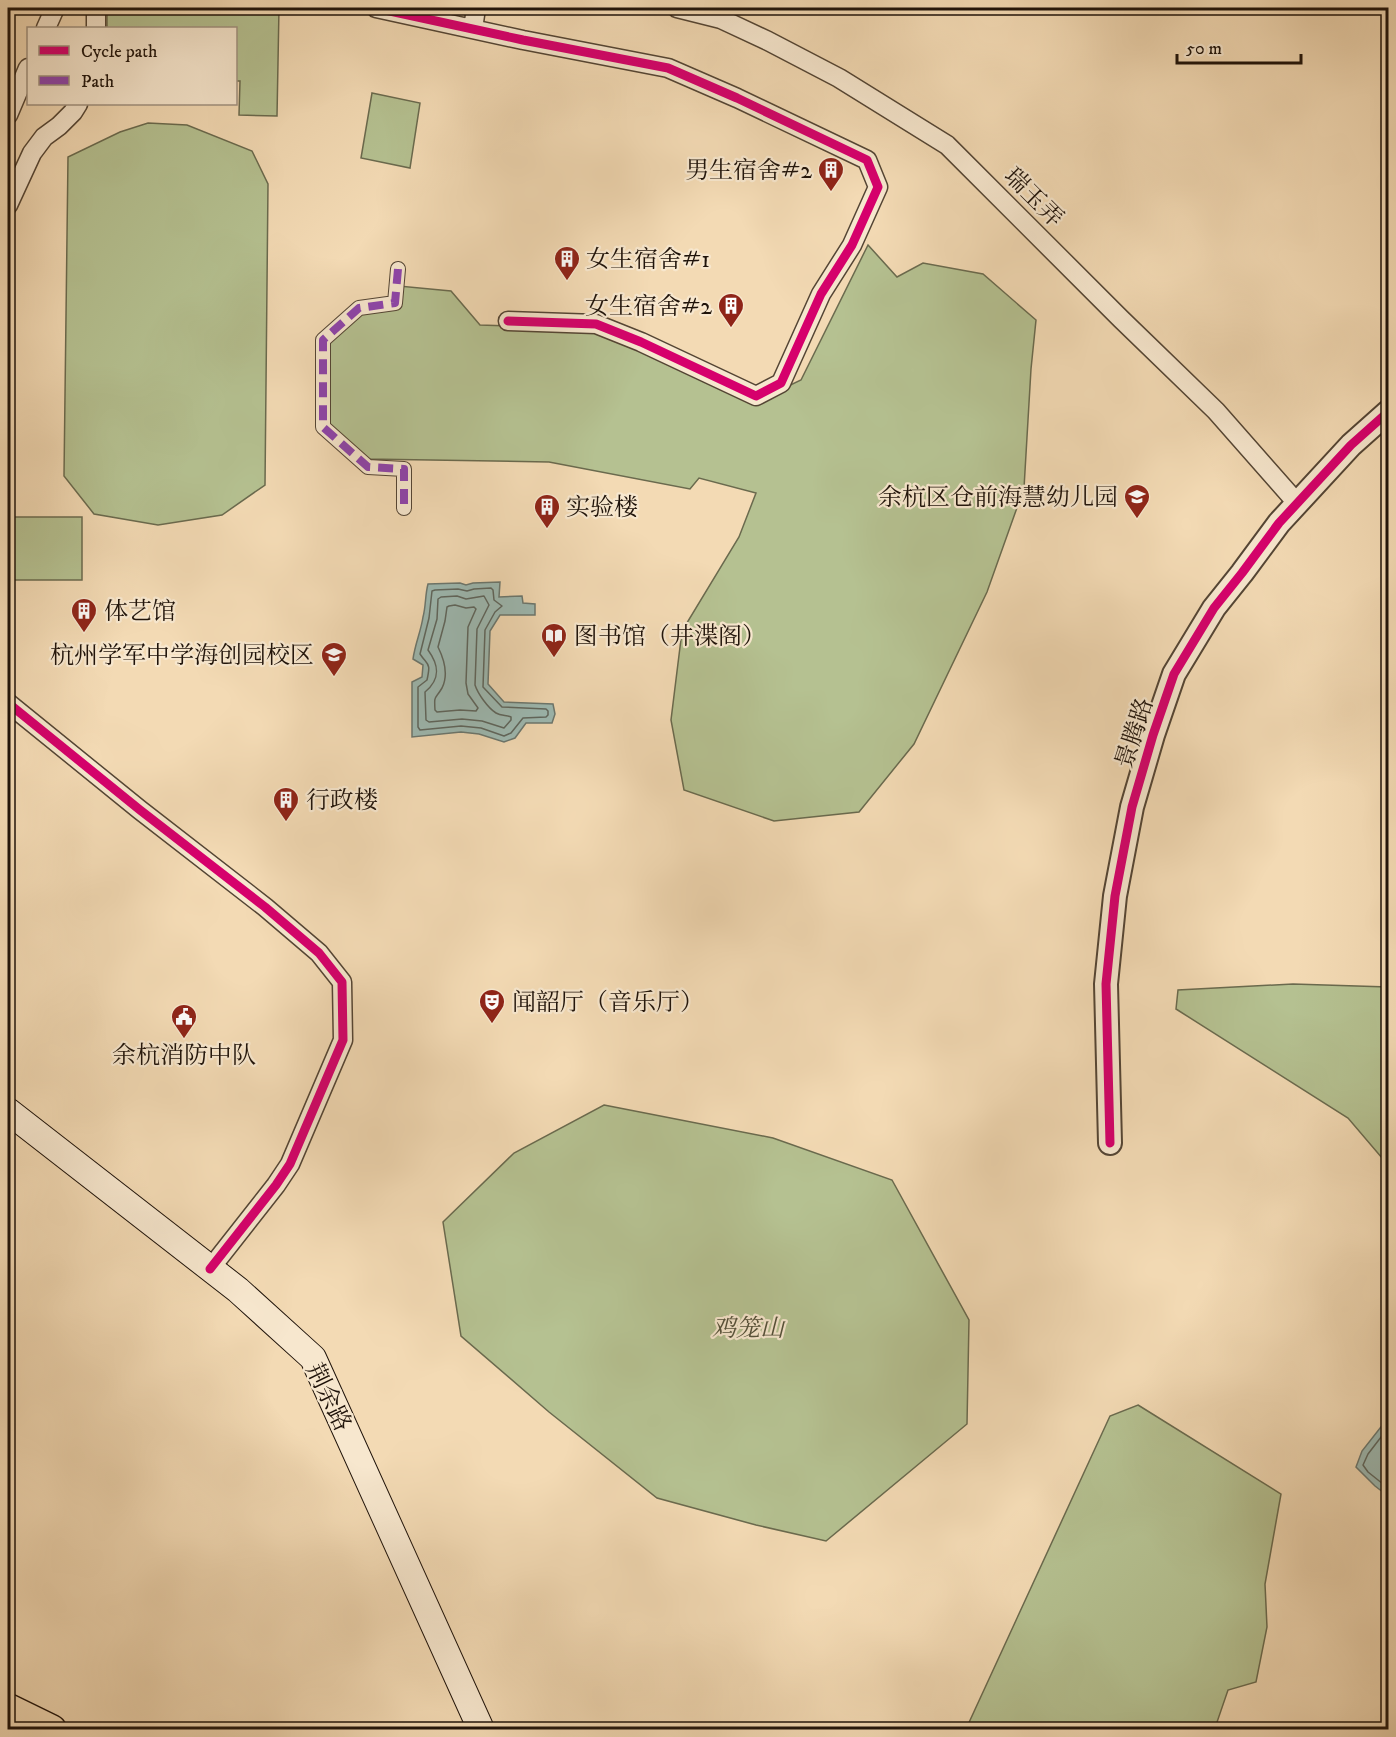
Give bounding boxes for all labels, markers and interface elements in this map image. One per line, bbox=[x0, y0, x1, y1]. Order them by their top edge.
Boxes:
legend bbox=[27, 27, 237, 105]
scale bar bbox=[1177, 27, 1302, 65]
text: 50 m bbox=[1186, 38, 1222, 60]
text: Cycle path bbox=[81, 41, 158, 63]
text: Path bbox=[81, 71, 115, 93]
building icon: 男生宿舍#2 bbox=[816, 155, 846, 193]
place label: 男生宿舍#2 bbox=[685, 156, 812, 186]
street label: 瑞玉弄 bbox=[997, 162, 1069, 234]
building icon: 女生宿舍#1 bbox=[552, 244, 582, 282]
place label: 女生宿舍#1 bbox=[586, 245, 710, 275]
building icon: 女生宿舍#2 bbox=[716, 291, 746, 329]
place label: 女生宿舍#2 bbox=[585, 292, 712, 322]
school or university icon: 余杭区仓前海慧幼儿园 bbox=[1122, 482, 1152, 520]
place label: 余杭区仓前海慧幼儿园 bbox=[878, 483, 1118, 513]
building icon: 实验楼 bbox=[532, 492, 562, 530]
place label: 实验楼 bbox=[566, 493, 638, 523]
building icon: 体艺馆 bbox=[69, 596, 99, 634]
place label: 体艺馆 bbox=[104, 597, 176, 627]
library icon: 图书馆（井渫阁） bbox=[539, 621, 569, 659]
place label: 图书馆（井渫阁） bbox=[574, 622, 766, 652]
school or university icon: 杭州学军中学海创园校区 bbox=[319, 640, 349, 678]
place label: 杭州学军中学海创园校区 bbox=[50, 641, 314, 671]
street label: 景腾路 bbox=[1110, 694, 1160, 772]
building icon: 行政楼 bbox=[271, 785, 301, 823]
place label: 行政楼 bbox=[306, 786, 378, 816]
theatre icon: 闻韶厅（音乐厅） bbox=[477, 987, 507, 1025]
place label: 闻韶厅（音乐厅） bbox=[512, 988, 704, 1018]
public building icon: 余杭消防中队 bbox=[169, 1002, 199, 1040]
place label: 余杭消防中队 bbox=[112, 1041, 256, 1071]
park label: 鸡笼山 bbox=[712, 1314, 786, 1344]
street label: 荆余路 bbox=[299, 1359, 357, 1436]

